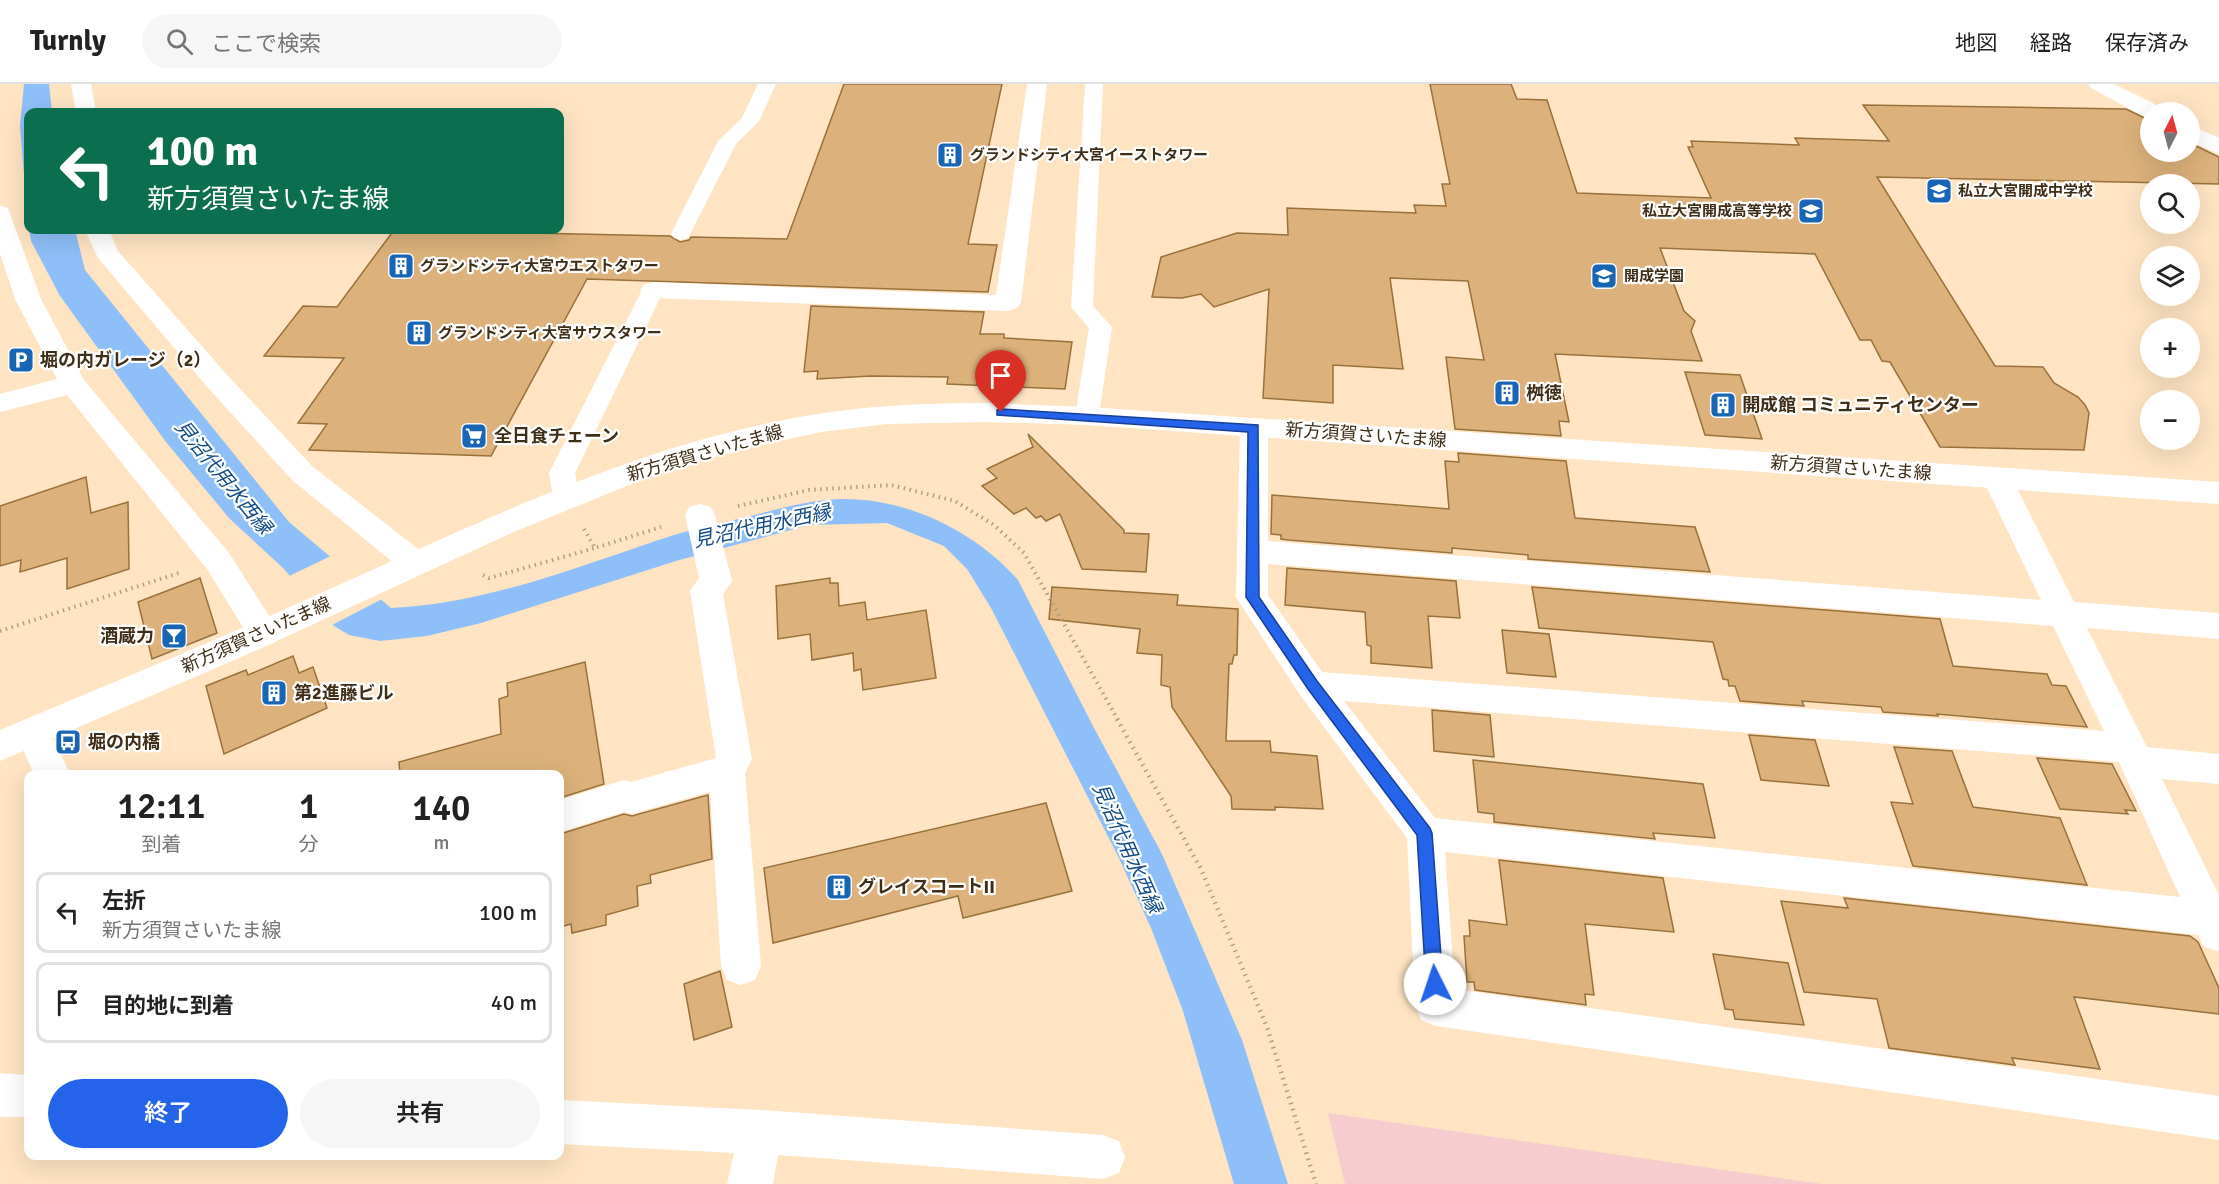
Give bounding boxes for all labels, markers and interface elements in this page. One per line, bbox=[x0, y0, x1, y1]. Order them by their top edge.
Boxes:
search box bbox=[142, 14, 562, 68]
text: Turnly bbox=[30, 24, 106, 58]
icon: search bbox=[163, 25, 196, 58]
text: ここで検索 bbox=[211, 30, 321, 57]
text: 地図 bbox=[1955, 30, 1997, 56]
text: 経路 bbox=[2030, 30, 2072, 56]
text: 保存済み bbox=[2105, 30, 2189, 56]
north arrow bbox=[2140, 102, 2200, 162]
map controls bbox=[2140, 102, 2200, 450]
text: 100 m bbox=[147, 126, 258, 177]
icon: left bbox=[48, 132, 126, 210]
building icon: グランドシティ大宮イーストタワー bbox=[935, 140, 965, 170]
place label: グランドシティ大宮イーストタワー bbox=[970, 146, 1208, 164]
button: search bbox=[2140, 174, 2200, 234]
school or university icon: 私立大宮開成中学校 bbox=[1924, 176, 1954, 206]
place label: 私立大宮開成中学校 bbox=[1958, 182, 2093, 200]
text: 新方須賀さいたま線 bbox=[147, 183, 389, 216]
school or university icon: 私立大宮開成高等学校 bbox=[1796, 196, 1826, 226]
place label: 私立大宮開成高等学校 bbox=[1642, 202, 1792, 220]
button: layers bbox=[2140, 246, 2200, 306]
building icon: グランドシティ大宮ウエストタワー bbox=[386, 251, 416, 281]
place label: グランドシティ大宮ウエストタワー bbox=[420, 257, 659, 275]
school or university icon: 開成学園 bbox=[1589, 261, 1619, 291]
place label: 開成学園 bbox=[1624, 267, 1684, 285]
building icon: グランドシティ大宮サウスタワー bbox=[404, 318, 434, 348]
button: + bbox=[2140, 318, 2200, 378]
place label: グランドシティ大宮サウスタワー bbox=[438, 324, 662, 342]
parking icon: 堀の内ガレージ（2） bbox=[6, 345, 36, 375]
place label: 堀の内ガレージ（2） bbox=[40, 349, 211, 371]
pin bbox=[975, 350, 1026, 412]
icon: arrive bbox=[984, 359, 1017, 392]
building icon: 桝徳 bbox=[1492, 378, 1522, 408]
place label: 桝徳 bbox=[1526, 382, 1562, 404]
building icon: 開成館 コミュニティセンター bbox=[1708, 390, 1738, 420]
button: − bbox=[2140, 390, 2200, 450]
place label: 開成館 コミュニティセンター bbox=[1742, 394, 1979, 416]
water label: 見沼代用水西縁 bbox=[169, 415, 278, 541]
street label: 新方須賀さいたま線 bbox=[1285, 418, 1447, 452]
street label: 新方須賀さいたま線 bbox=[624, 420, 786, 486]
supermarket icon: 全日食チェーン bbox=[459, 421, 489, 451]
place label: 全日食チェーン bbox=[494, 425, 619, 447]
street label: 新方須賀さいたま線 bbox=[1770, 451, 1932, 485]
water label: 見沼代用水西縁 bbox=[691, 499, 835, 553]
street label: 新方須賀さいたま線 bbox=[178, 592, 334, 678]
bar icon: 酒蔵力 bbox=[159, 621, 189, 651]
place label: 酒蔵力 bbox=[100, 625, 154, 647]
building icon: 第2進藤ビル bbox=[259, 678, 289, 708]
place label: 第2進藤ビル bbox=[294, 682, 394, 704]
bus stop icon: 堀の内橋 bbox=[53, 727, 83, 757]
place label: 堀の内橋 bbox=[88, 731, 160, 753]
water label: 見沼代用水西縁 bbox=[1087, 779, 1168, 919]
text: 12:11 bbox=[117, 784, 205, 829]
text: 1 bbox=[299, 784, 319, 829]
text: 140 bbox=[412, 786, 471, 831]
text: m bbox=[433, 830, 449, 855]
text: 到着 bbox=[141, 832, 181, 857]
text: 分 bbox=[299, 832, 319, 857]
building icon: グレイスコートII bbox=[824, 872, 854, 902]
place label: グレイスコートII bbox=[858, 876, 995, 898]
text: 左折 bbox=[102, 887, 146, 914]
icon: left bbox=[51, 896, 84, 929]
text: 100 m bbox=[479, 899, 537, 926]
text: 新方須賀さいたま線 bbox=[102, 918, 281, 943]
position arrow bbox=[1403, 952, 1467, 1016]
icon: arrive bbox=[51, 986, 84, 1019]
text: 40 m bbox=[491, 989, 537, 1016]
text: 目的地に到着 bbox=[102, 992, 234, 1019]
button: 終了 bbox=[48, 1079, 288, 1148]
button: 共有 bbox=[300, 1079, 540, 1148]

